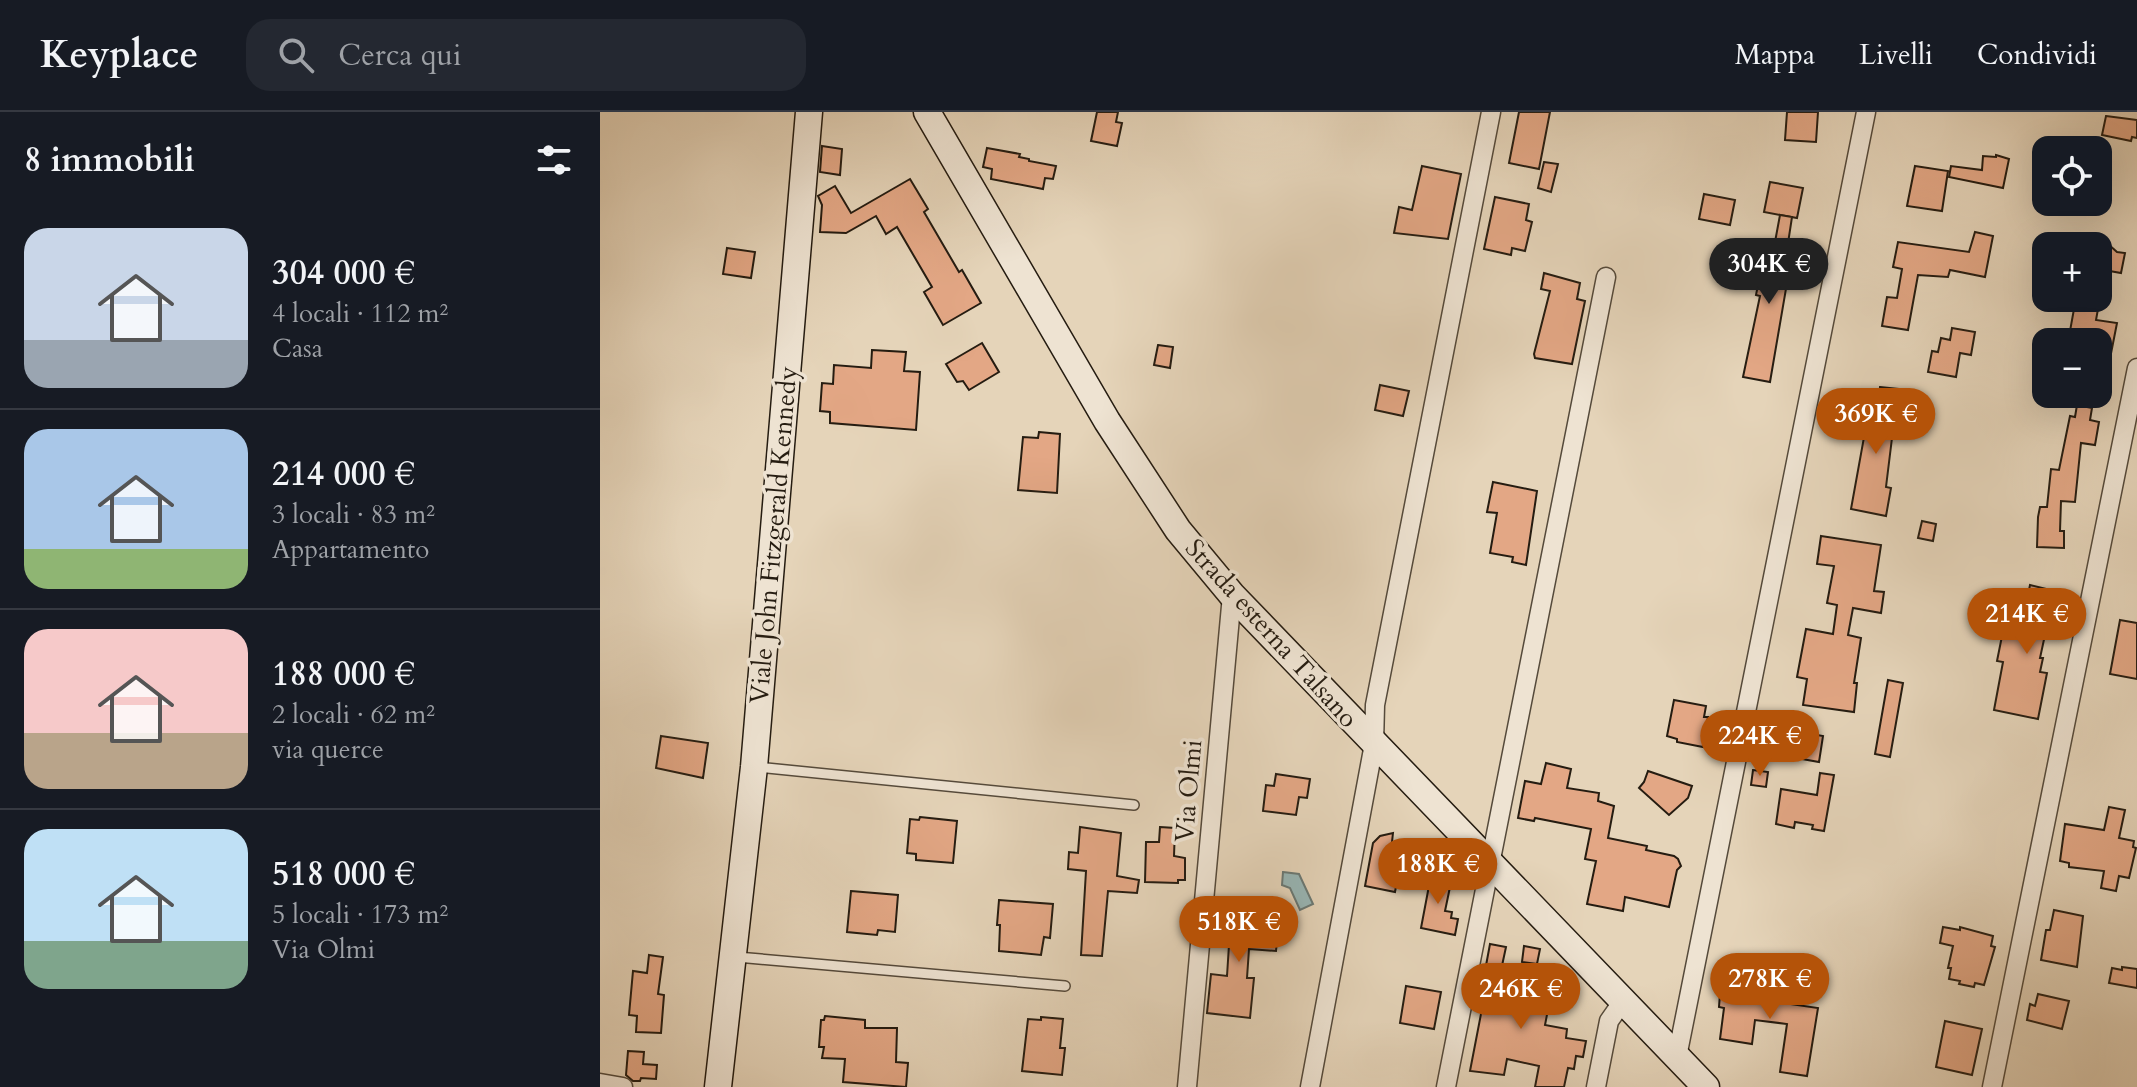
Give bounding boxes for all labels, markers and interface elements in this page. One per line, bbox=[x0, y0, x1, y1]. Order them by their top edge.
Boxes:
search box bbox=[246, 19, 806, 91]
text: Keyplace bbox=[40, 29, 198, 81]
icon: search bbox=[274, 33, 318, 77]
text: Cerca qui bbox=[338, 35, 461, 76]
text: Mappa bbox=[1735, 36, 1815, 74]
text: Livelli bbox=[1859, 36, 1933, 74]
text: Condividi bbox=[1977, 36, 2097, 74]
map controls bbox=[2032, 136, 2112, 408]
button: locate bbox=[2032, 136, 2112, 216]
text: 8 immobili bbox=[24, 137, 195, 183]
icon: filters bbox=[532, 138, 576, 182]
button: + bbox=[2032, 232, 2112, 312]
pin: 304K € bbox=[1704, 238, 1834, 306]
text: 304K € bbox=[1727, 246, 1811, 281]
text: 304 000 € bbox=[272, 250, 415, 296]
icon: home bbox=[88, 260, 184, 356]
text: 4 locali · 112 m² bbox=[272, 296, 448, 331]
button: − bbox=[2032, 328, 2112, 408]
text: Casa bbox=[272, 331, 323, 366]
street label: Viale John Fitzgerald Kennedy bbox=[741, 365, 806, 705]
pin: 369K € bbox=[1811, 388, 1941, 456]
text: 369K € bbox=[1834, 396, 1918, 431]
text: 214 000 € bbox=[272, 451, 415, 497]
icon: home bbox=[88, 461, 184, 557]
text: 3 locali · 83 m² bbox=[272, 497, 435, 532]
street label: Strada esterna Talsano bbox=[1177, 531, 1366, 735]
text: Appartamento bbox=[272, 532, 429, 567]
pin: 214K € bbox=[1962, 588, 2092, 656]
text: 214K € bbox=[1985, 596, 2069, 631]
text: 188 000 € bbox=[272, 651, 415, 697]
icon: home bbox=[88, 661, 184, 757]
text: 2 locali · 62 m² bbox=[272, 697, 435, 732]
pin: 224K € bbox=[1695, 710, 1825, 778]
text: 224K € bbox=[1718, 718, 1802, 753]
text: via querce bbox=[272, 732, 384, 767]
street label: Via Olmi bbox=[1167, 738, 1210, 844]
pin: 188K € bbox=[1373, 838, 1503, 906]
text: 188K € bbox=[1396, 846, 1480, 881]
text: 518 000 € bbox=[272, 851, 415, 897]
icon: home bbox=[88, 861, 184, 957]
pin: 518K € bbox=[1174, 896, 1304, 964]
text: 5 locali · 173 m² bbox=[272, 897, 448, 932]
text: 518K € bbox=[1197, 904, 1281, 939]
text: Via Olmi bbox=[272, 932, 375, 967]
pin: 278K € bbox=[1705, 953, 1835, 1021]
text: 278K € bbox=[1728, 961, 1812, 996]
pin: 246K € bbox=[1456, 963, 1586, 1031]
text: 246K € bbox=[1479, 971, 1563, 1006]

